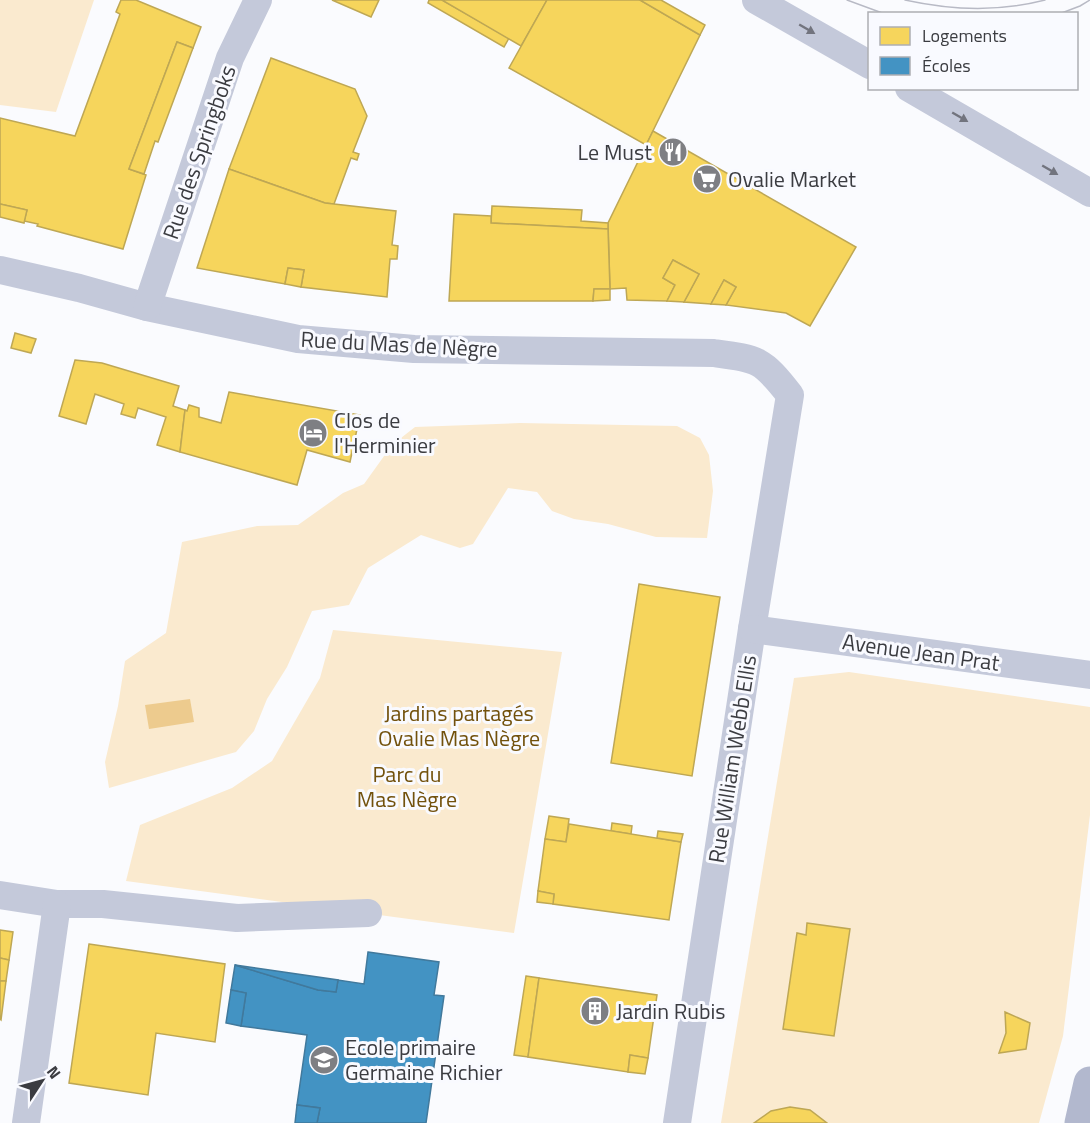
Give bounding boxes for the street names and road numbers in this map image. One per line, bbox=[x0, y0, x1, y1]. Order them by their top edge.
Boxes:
street label: Rue des Springboks bbox=[153, 60, 245, 244]
street label: Rue du Mas de Nègre bbox=[300, 322, 498, 366]
street label: Avenue Jean Prat bbox=[840, 624, 1002, 680]
street label: Rue William Webb Ellis bbox=[699, 653, 765, 865]

